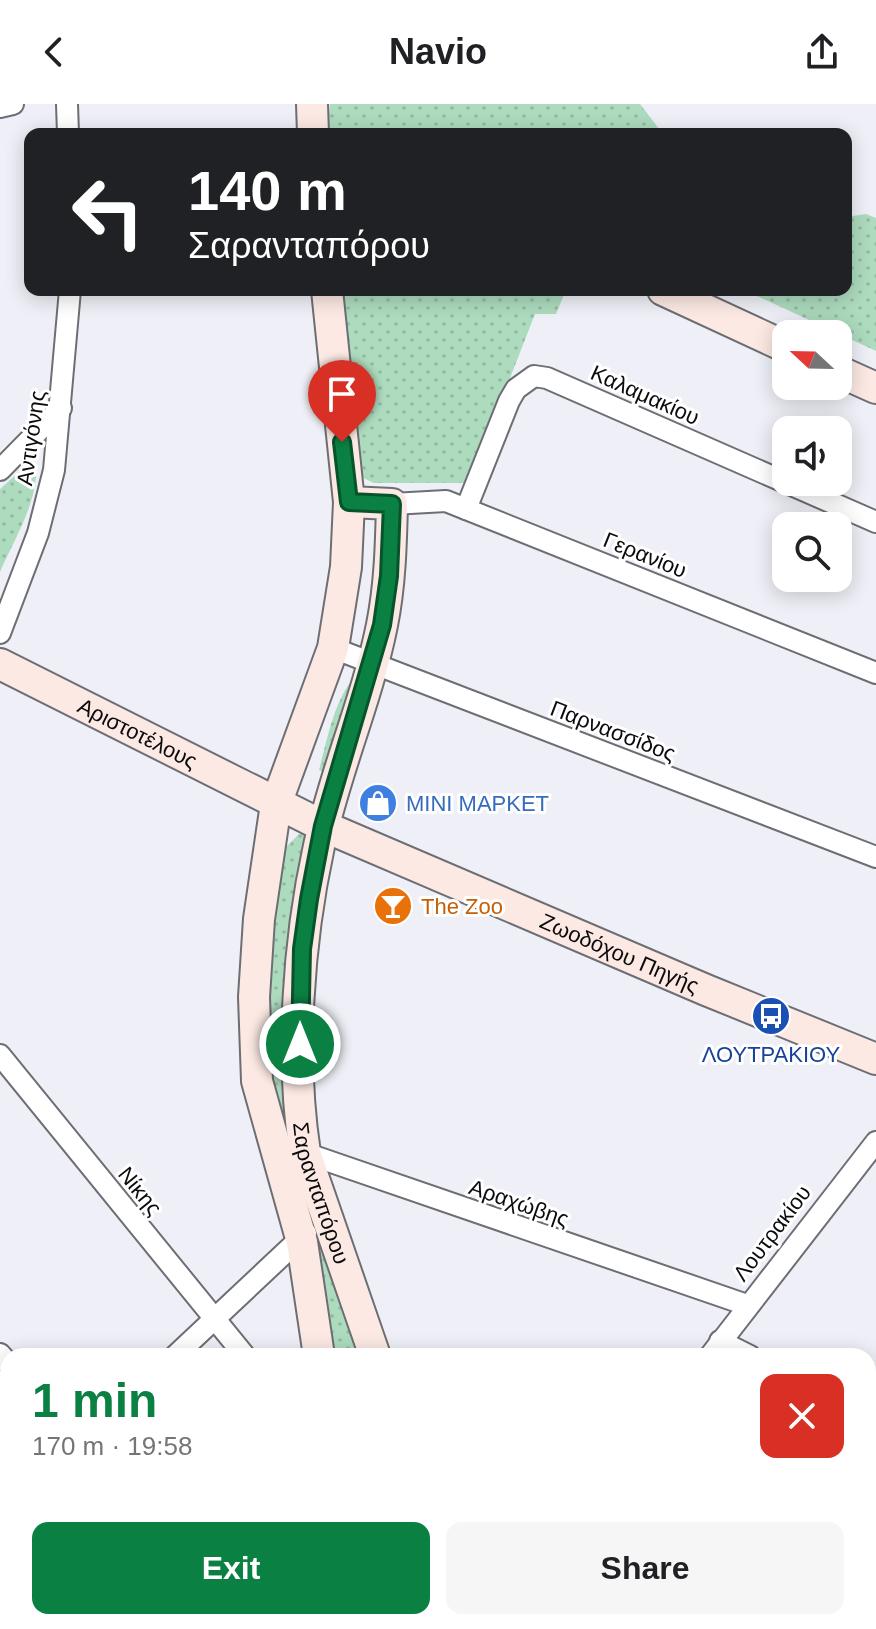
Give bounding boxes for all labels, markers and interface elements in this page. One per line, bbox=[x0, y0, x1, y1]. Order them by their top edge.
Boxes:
icon: back bbox=[32, 30, 76, 74]
icon: share bbox=[800, 30, 844, 74]
text: Navio bbox=[389, 31, 487, 72]
text: 140 m bbox=[188, 159, 347, 222]
icon: left bbox=[56, 160, 160, 264]
text: Σαρανταπόρου bbox=[188, 225, 430, 266]
north arrow bbox=[772, 320, 852, 400]
map controls bbox=[772, 320, 852, 592]
pin bbox=[308, 360, 376, 442]
street label: Καλαμακίου bbox=[587, 360, 703, 430]
icon: arrive bbox=[320, 372, 364, 416]
street label: Αντιγόνης bbox=[12, 389, 50, 487]
button: sound bbox=[772, 416, 852, 496]
button: search bbox=[772, 512, 852, 592]
street label: Γερανίου bbox=[600, 527, 690, 583]
street label: Αριστοτέλους bbox=[74, 693, 201, 773]
street label: Παρνασσίδος bbox=[547, 696, 679, 766]
shop icon: ΜΙΝΙ ΜΑΡΚΕΤ bbox=[357, 782, 399, 824]
place label: ΜΙΝΙ ΜΑΡΚΕΤ bbox=[406, 791, 549, 816]
bar icon: The Zoo bbox=[372, 885, 414, 927]
place label: The Zoo bbox=[421, 894, 503, 919]
street label: Ζωοδόχου Πηγής bbox=[536, 908, 703, 998]
bus stop icon: ΛΟΥΤΡΑΚΙΟΥ bbox=[750, 995, 792, 1037]
position arrow bbox=[258, 1002, 342, 1086]
place label: ΛΟΥΤΡΑΚΙΟΥ bbox=[702, 1042, 840, 1067]
street label: Σαρανταπόρου bbox=[289, 1121, 355, 1267]
street label: Νίκης bbox=[113, 1162, 167, 1220]
street label: Αραχώβης bbox=[466, 1174, 572, 1232]
street label: Λουτρακίου bbox=[728, 1180, 816, 1286]
text: 1 min bbox=[32, 1374, 157, 1427]
button: close bbox=[760, 1374, 844, 1458]
text: 170 m · 19:58 bbox=[32, 1431, 192, 1461]
button: Exit bbox=[32, 1522, 430, 1614]
button: Share bbox=[446, 1522, 844, 1614]

